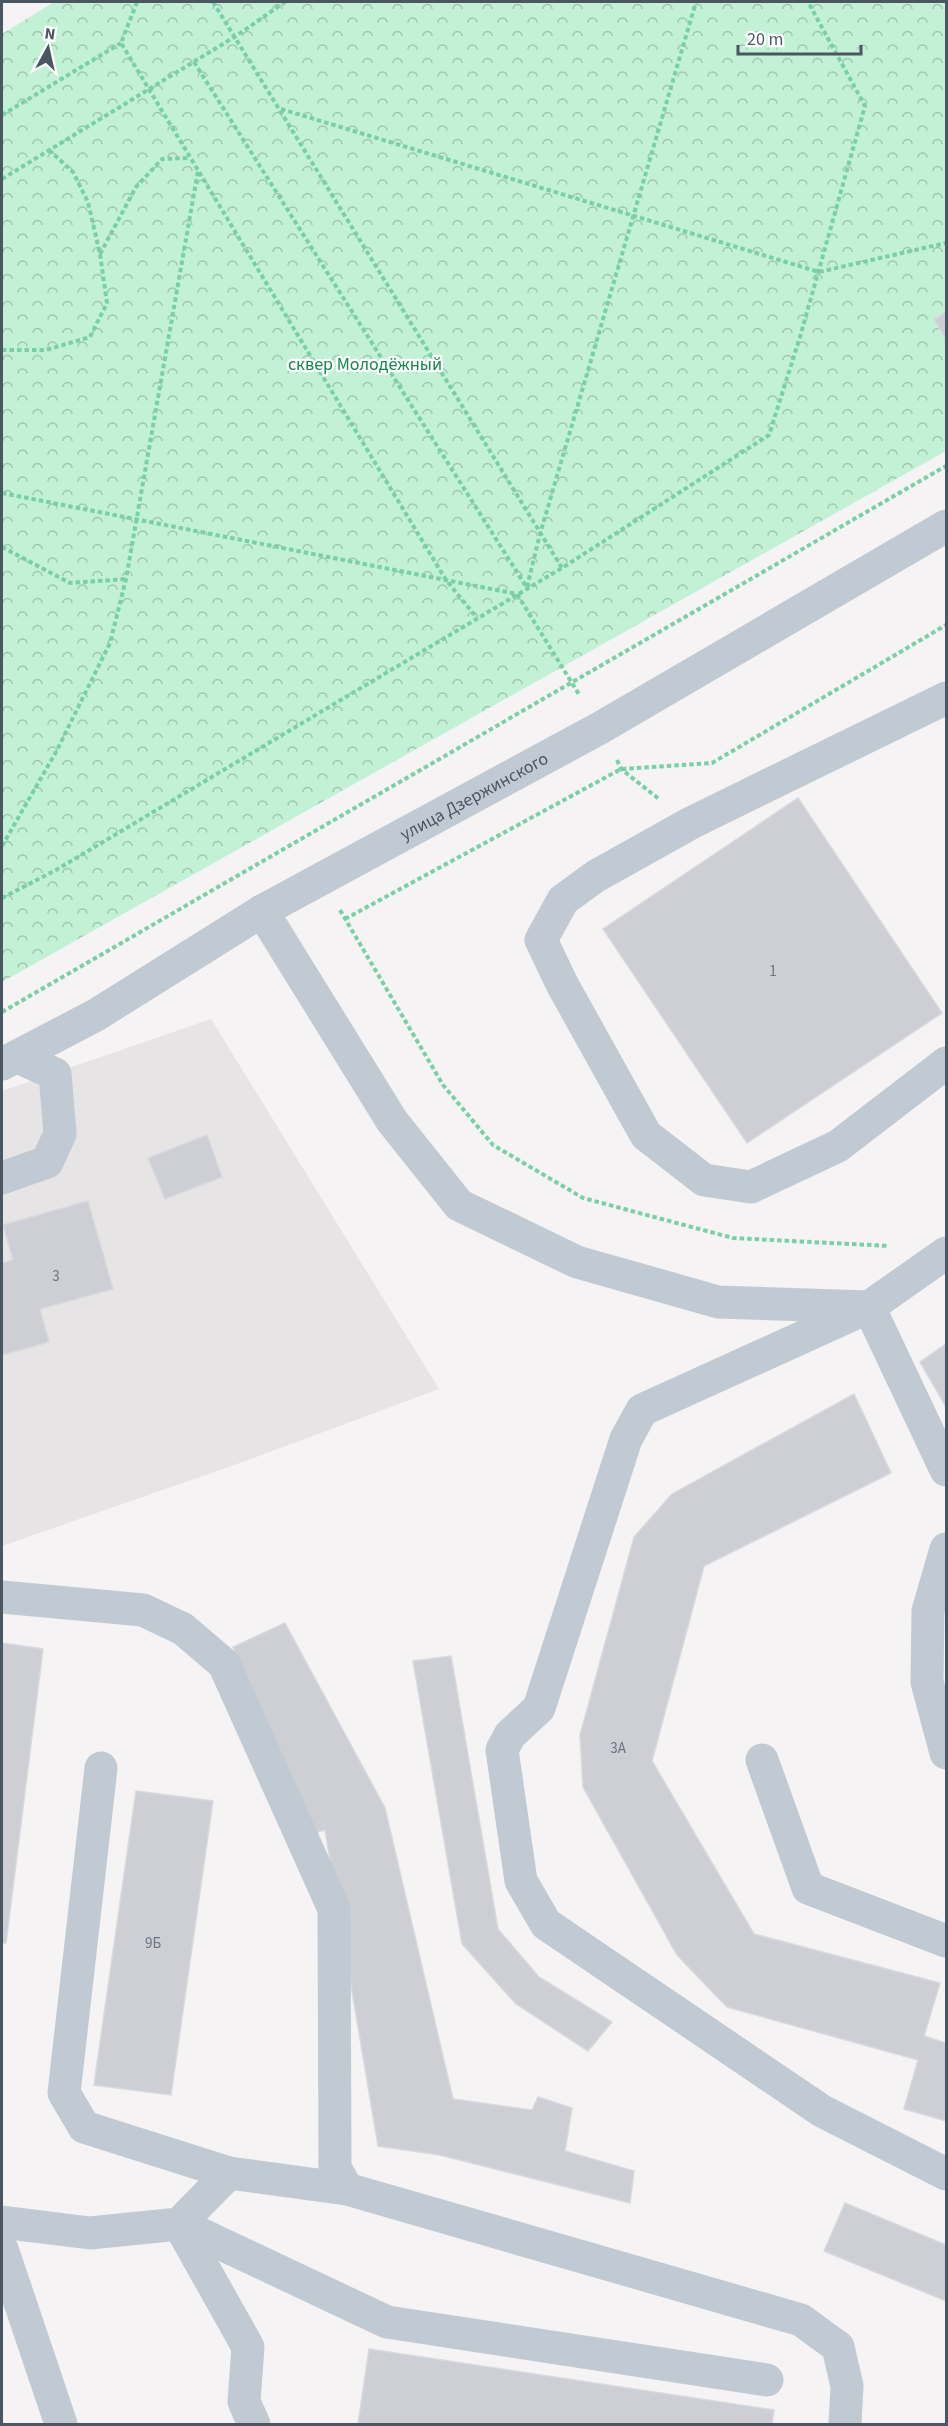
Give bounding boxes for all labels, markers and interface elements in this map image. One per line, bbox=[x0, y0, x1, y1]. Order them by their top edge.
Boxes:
north arrow bbox=[18, 18, 78, 78]
scale bar bbox=[738, 18, 861, 56]
text: N bbox=[43, 23, 57, 46]
text: 20 m bbox=[747, 27, 783, 52]
park label: сквер Молодёжный bbox=[288, 352, 442, 377]
street label: улица Дзержинского bbox=[396, 746, 553, 847]
house number: 1 bbox=[769, 961, 777, 982]
house number: 3 bbox=[52, 1266, 60, 1287]
house number: 3А bbox=[610, 1738, 627, 1759]
house number: 9Б bbox=[145, 1933, 161, 1954]

